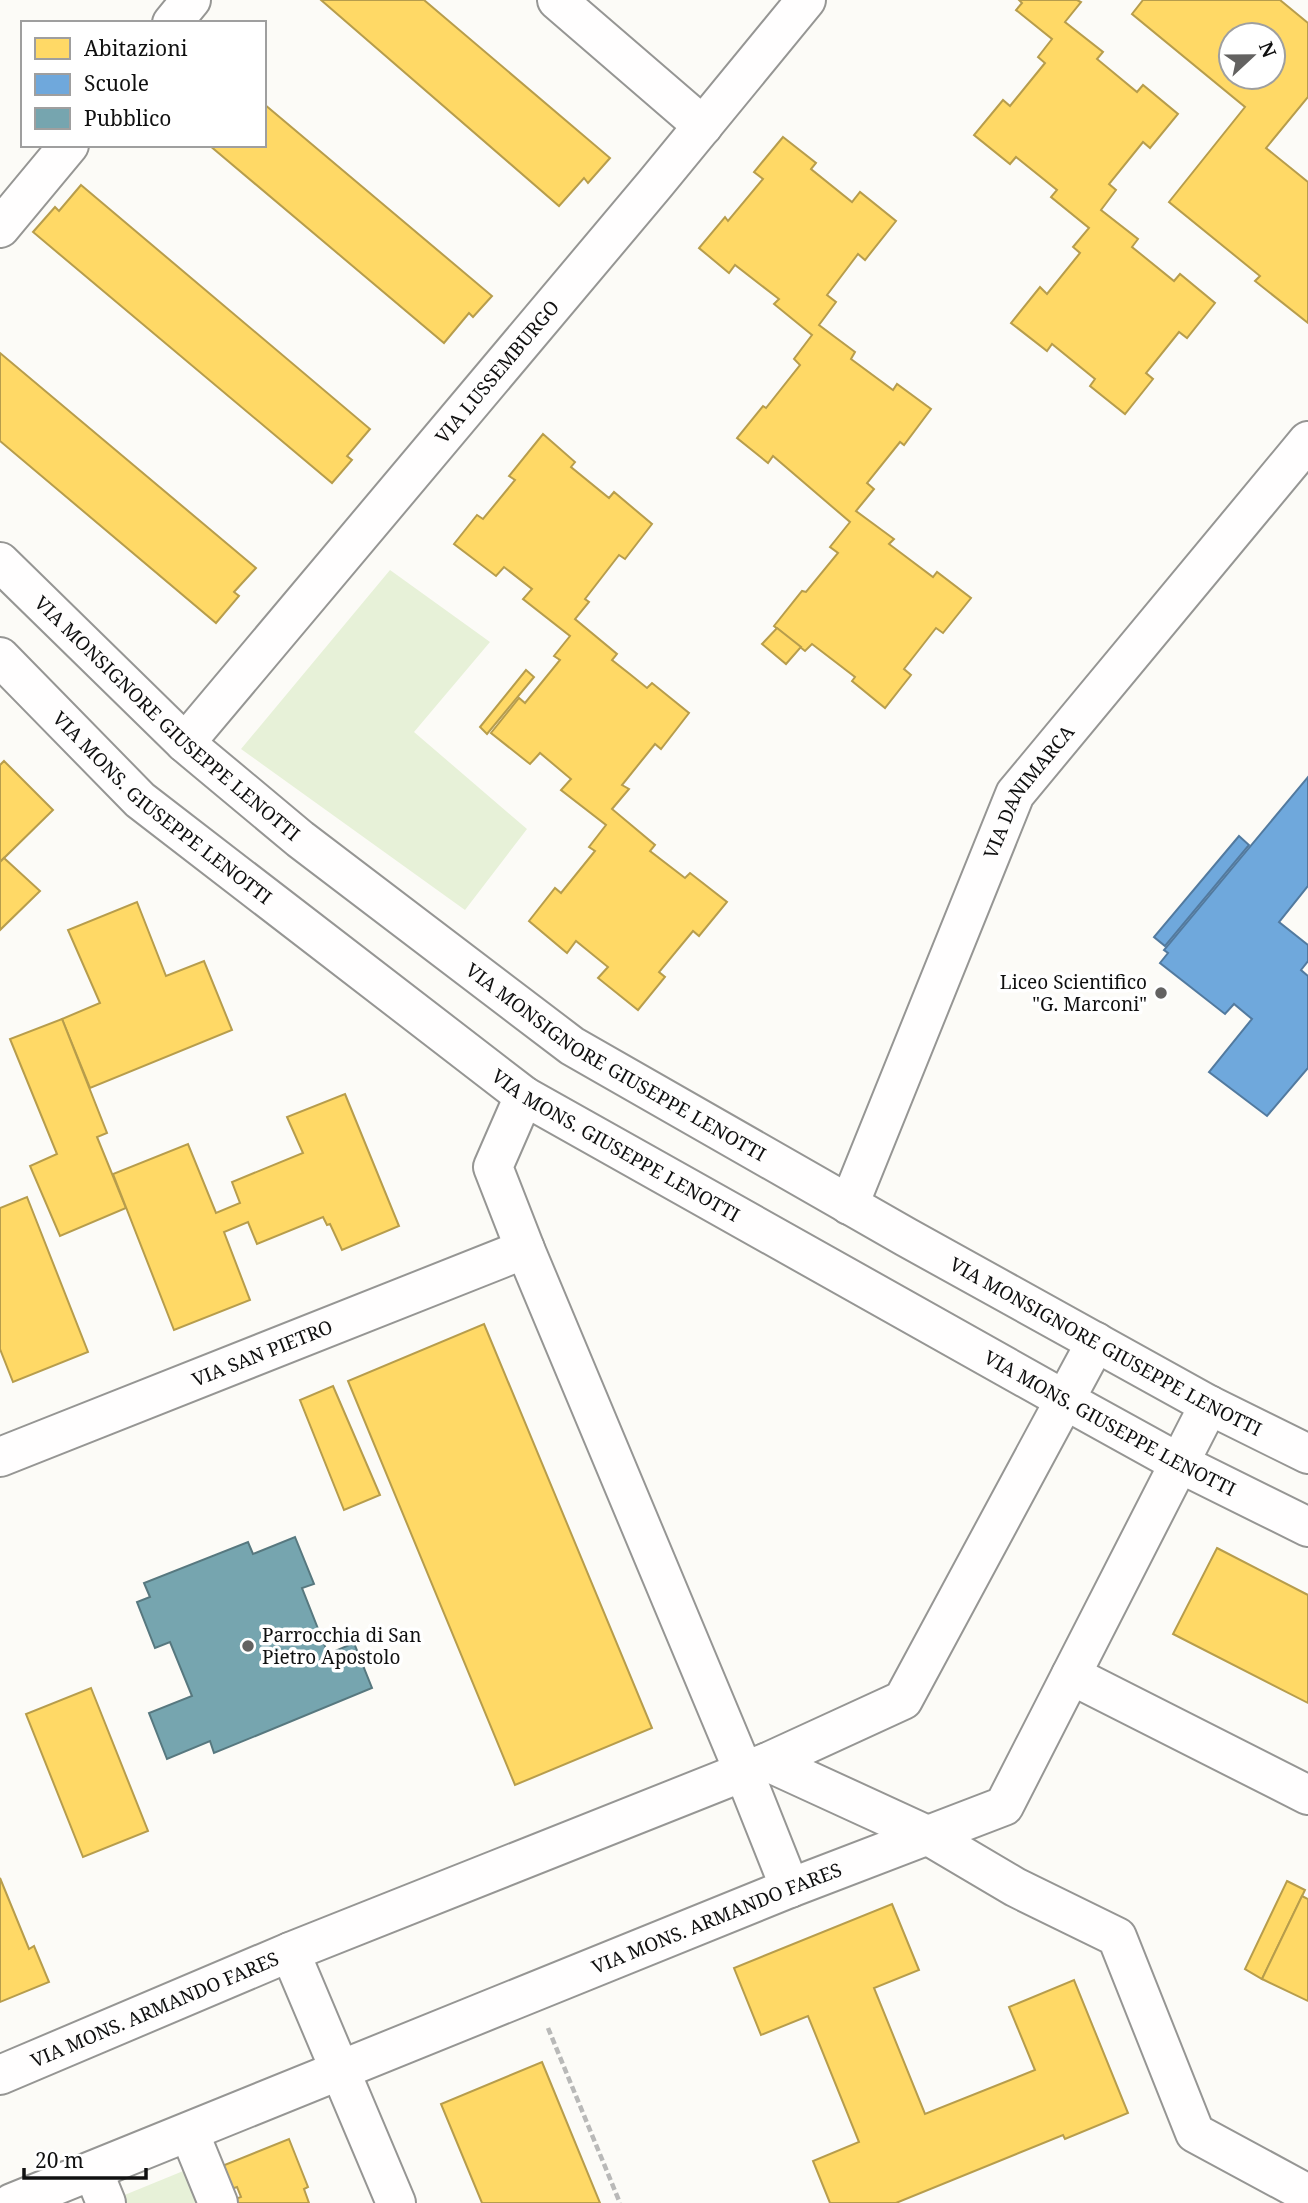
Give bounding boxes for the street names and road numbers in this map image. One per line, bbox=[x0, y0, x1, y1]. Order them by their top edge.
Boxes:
street label: VIA LUSSEMBURGO bbox=[429, 295, 565, 449]
street label: VIA MONSIGNORE GIUSEPPE LENOTTI bbox=[29, 590, 305, 847]
street label: VIA MONS. GIUSEPPE LENOTTI bbox=[47, 705, 277, 910]
street label: VIA DANIMARCA bbox=[977, 719, 1080, 863]
street label: VIA MONSIGNORE GIUSEPPE LENOTTI bbox=[460, 957, 771, 1167]
street label: VIA MONS. GIUSEPPE LENOTTI bbox=[486, 1063, 744, 1228]
street label: VIA MONSIGNORE GIUSEPPE LENOTTI bbox=[945, 1251, 1266, 1442]
street label: VIA SAN PIETRO bbox=[188, 1314, 336, 1393]
street label: VIA MONS. GIUSEPPE LENOTTI bbox=[979, 1344, 1240, 1502]
street label: VIA MONS. ARMANDO FARES bbox=[588, 1856, 845, 1980]
street label: VIA MONS. ARMANDO FARES bbox=[27, 1945, 283, 2074]

